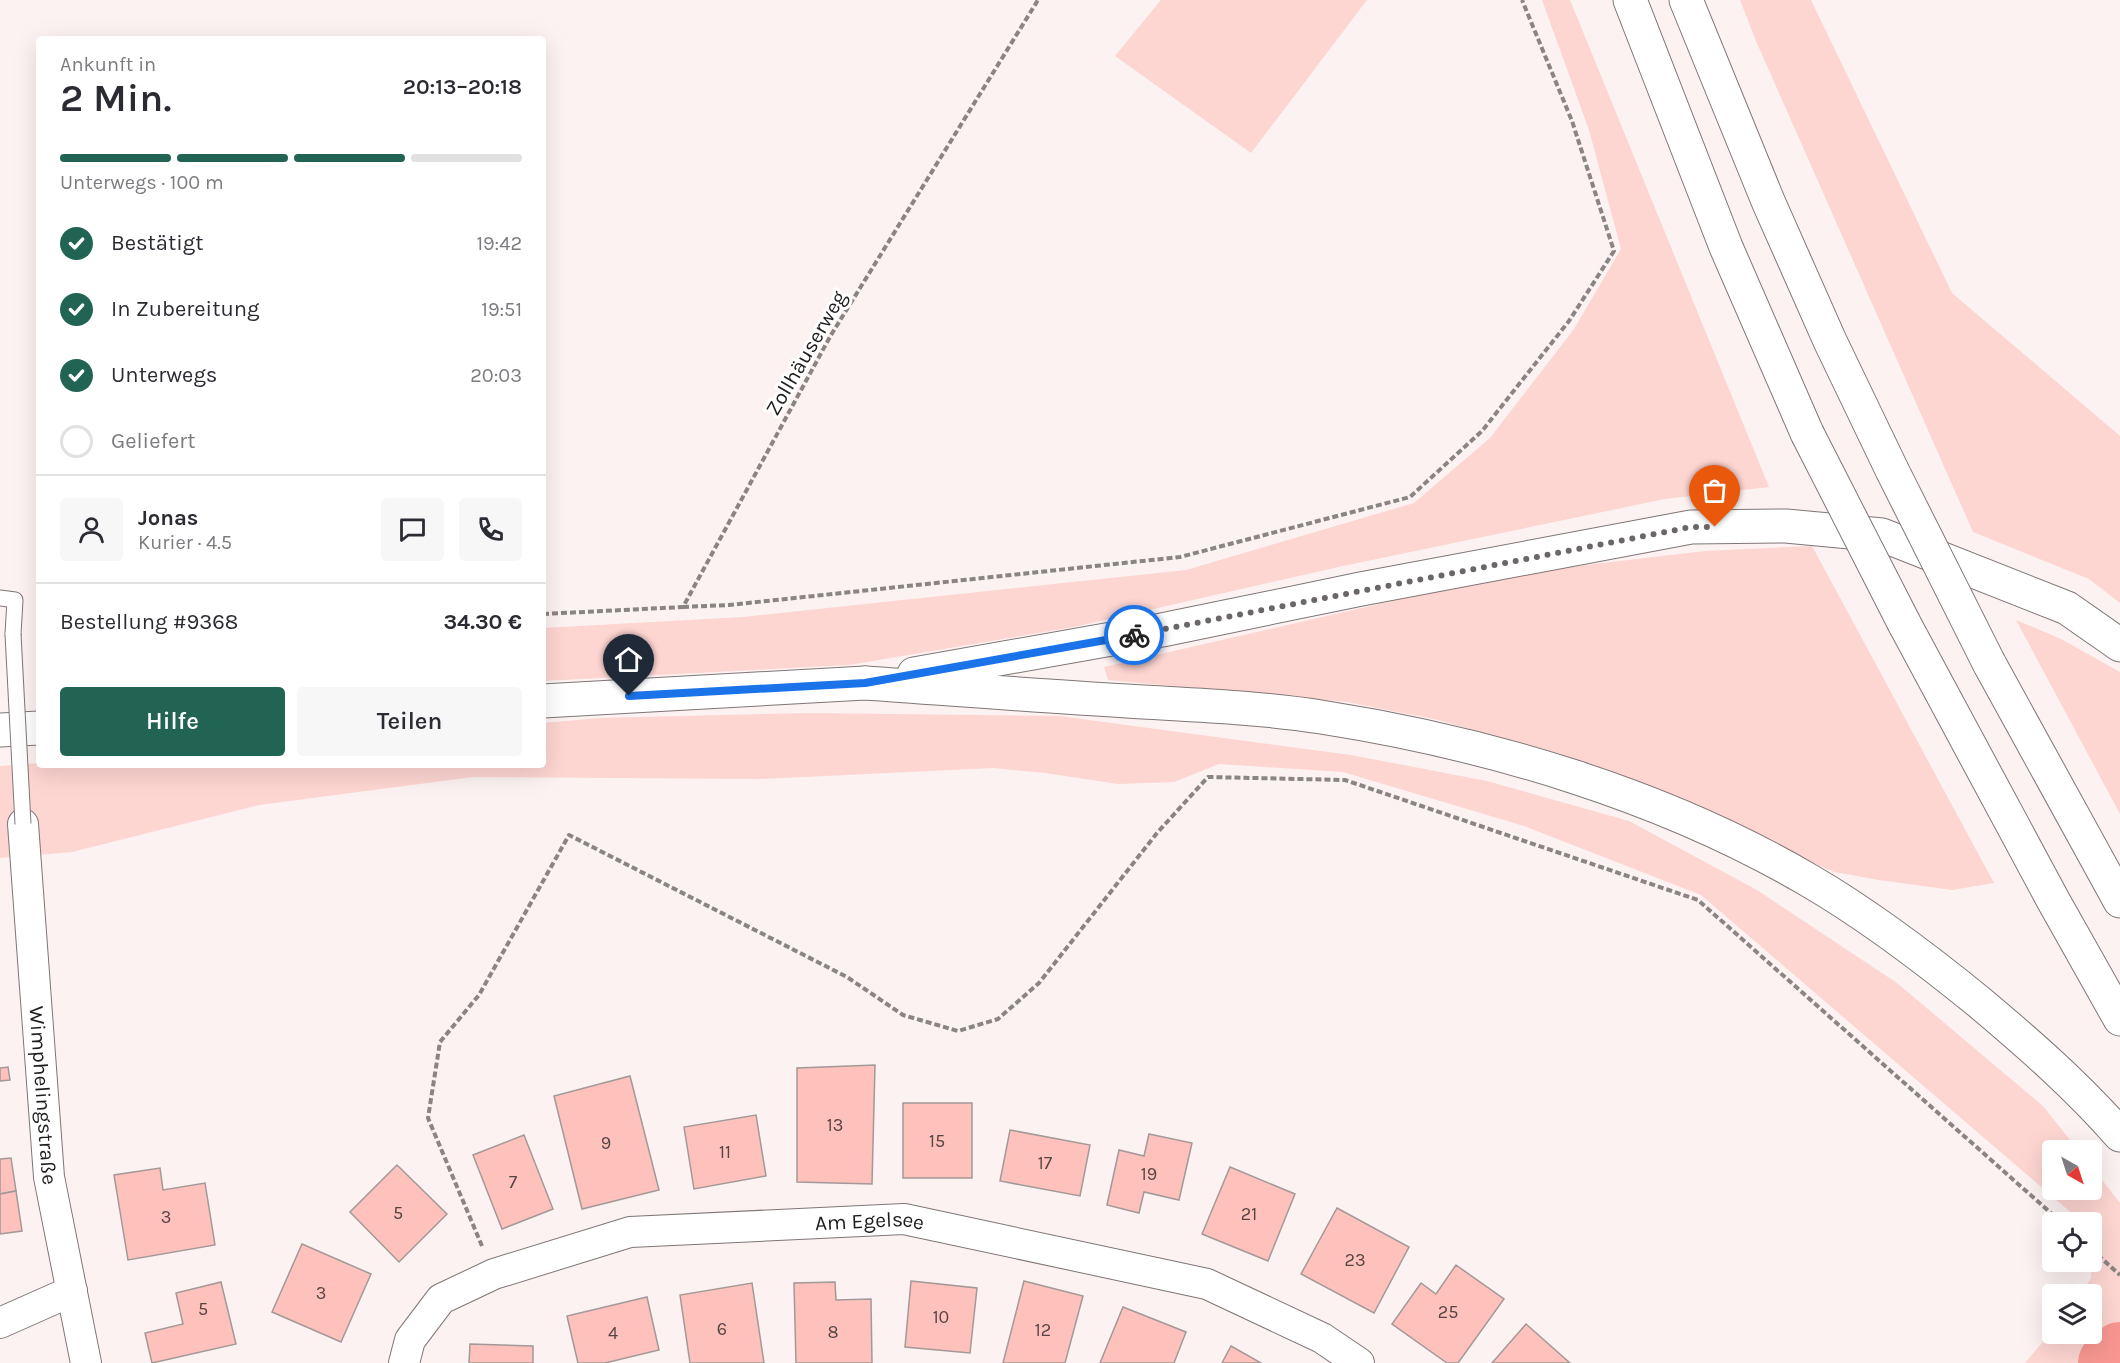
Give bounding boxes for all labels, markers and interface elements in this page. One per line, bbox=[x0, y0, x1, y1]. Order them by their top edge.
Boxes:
text: Ankunft in bbox=[60, 53, 156, 76]
text: 20:13–20:18 bbox=[403, 74, 522, 100]
text: 2 Min. bbox=[60, 75, 171, 121]
text: Unterwegs · 100 m bbox=[60, 171, 224, 194]
icon: check bbox=[60, 227, 93, 260]
text: Bestätigt bbox=[111, 230, 203, 256]
text: 19:42 bbox=[476, 232, 522, 255]
street label: Zollhäuserweg bbox=[761, 286, 851, 420]
icon: check bbox=[60, 293, 93, 326]
text: In Zubereitung bbox=[111, 296, 259, 322]
text: 19:51 bbox=[481, 298, 522, 321]
icon: check bbox=[60, 359, 93, 392]
text: Unterwegs bbox=[111, 362, 217, 388]
text: 20:03 bbox=[470, 364, 522, 387]
text: Geliefert bbox=[111, 428, 196, 454]
pin bbox=[1689, 465, 1740, 527]
icon: bag bbox=[1698, 474, 1731, 507]
button: person bbox=[60, 498, 123, 561]
button: chat bbox=[381, 498, 444, 561]
button: phone bbox=[459, 498, 522, 561]
text: Jonas bbox=[138, 505, 198, 531]
text: Kurier · 4.5 bbox=[138, 531, 232, 554]
courier bbox=[1104, 605, 1164, 665]
text: Bestellung #9368 bbox=[60, 609, 238, 635]
text: 34.30 € bbox=[443, 609, 522, 635]
icon: bike bbox=[1118, 619, 1151, 652]
pin bbox=[603, 634, 654, 696]
icon: home bbox=[612, 643, 645, 676]
button: Hilfe bbox=[60, 687, 285, 756]
button: Teilen bbox=[297, 687, 522, 756]
street label: Wimphelingstraße bbox=[24, 1005, 62, 1187]
house number: 13 bbox=[827, 1114, 843, 1136]
house number: 15 bbox=[929, 1130, 945, 1152]
house number: 9 bbox=[601, 1132, 611, 1154]
north arrow bbox=[2042, 1140, 2102, 1200]
map controls bbox=[2042, 1140, 2102, 1344]
house number: 11 bbox=[719, 1141, 731, 1163]
house number: 17 bbox=[1038, 1152, 1053, 1174]
house number: 19 bbox=[1141, 1163, 1157, 1185]
house number: 7 bbox=[509, 1171, 518, 1193]
house number: 5 bbox=[393, 1202, 403, 1224]
house number: 21 bbox=[1241, 1203, 1257, 1225]
house number: 3 bbox=[161, 1206, 171, 1228]
street label: Am Egelsee bbox=[814, 1207, 927, 1235]
button: locate bbox=[2042, 1212, 2102, 1272]
house number: 23 bbox=[1344, 1249, 1366, 1271]
house number: 3 bbox=[316, 1282, 326, 1304]
button: layers bbox=[2042, 1284, 2102, 1344]
house number: 5 bbox=[198, 1298, 208, 1320]
house number: 25 bbox=[1438, 1301, 1458, 1323]
house number: 10 bbox=[933, 1306, 949, 1328]
house number: 6 bbox=[717, 1318, 727, 1340]
house number: 12 bbox=[1035, 1319, 1051, 1341]
house number: 8 bbox=[827, 1321, 839, 1343]
house number: 4 bbox=[608, 1322, 618, 1344]

